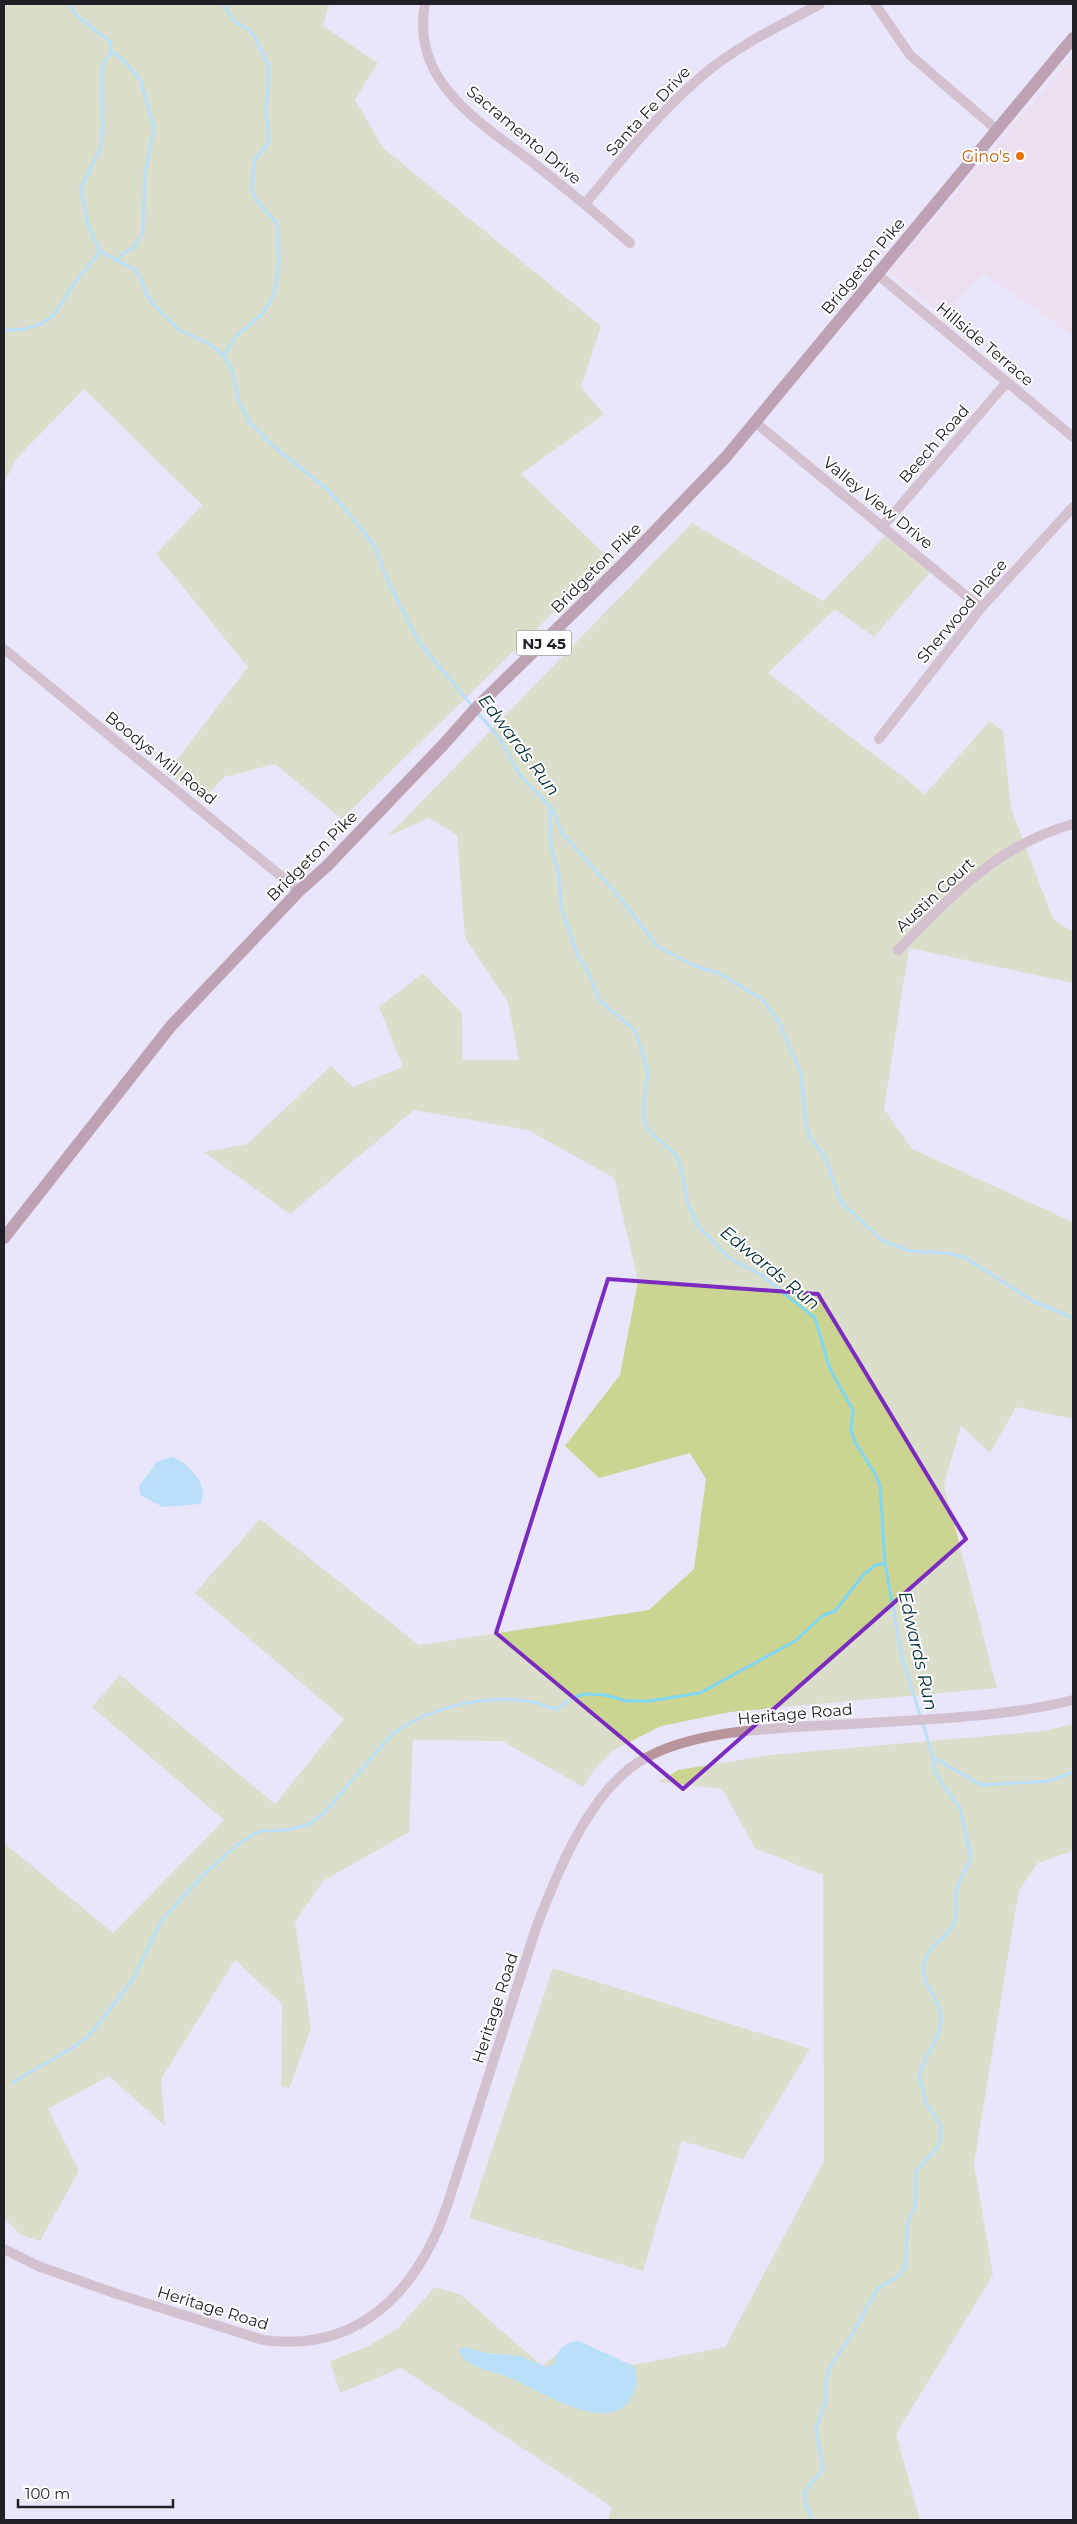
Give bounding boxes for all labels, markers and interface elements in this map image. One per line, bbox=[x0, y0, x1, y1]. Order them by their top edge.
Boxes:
street label: Santa Fe Drive bbox=[602, 62, 694, 160]
street label: Sacramento Drive bbox=[463, 82, 585, 188]
place label: Gino's bbox=[962, 147, 1010, 166]
marker: Gino's bbox=[1014, 150, 1026, 162]
street label: Bridgeton Pike bbox=[817, 214, 909, 318]
street label: Hillside Terrace bbox=[933, 298, 1037, 390]
street label: Beech Road bbox=[895, 401, 973, 487]
street label: Valley View Drive bbox=[819, 453, 937, 553]
street label: Bridgeton Pike bbox=[547, 519, 645, 617]
street label: Sherwood Place bbox=[913, 555, 1011, 667]
road number: NJ 45 bbox=[516, 630, 572, 656]
water label: Edwards Run bbox=[474, 690, 564, 800]
street label: Boodys Mill Road bbox=[102, 707, 220, 809]
street label: Bridgeton Pike bbox=[263, 807, 361, 905]
street label: Austin Court bbox=[892, 853, 979, 936]
water label: Edwards Run bbox=[716, 1221, 824, 1315]
water label: Edwards Run bbox=[894, 1589, 942, 1713]
street label: Heritage Road bbox=[737, 1700, 853, 1728]
street label: Heritage Road bbox=[468, 1950, 522, 2066]
street label: Heritage Road bbox=[155, 2282, 271, 2334]
scale bar bbox=[18, 2476, 172, 2508]
text: 100 m bbox=[25, 2484, 70, 2503]

